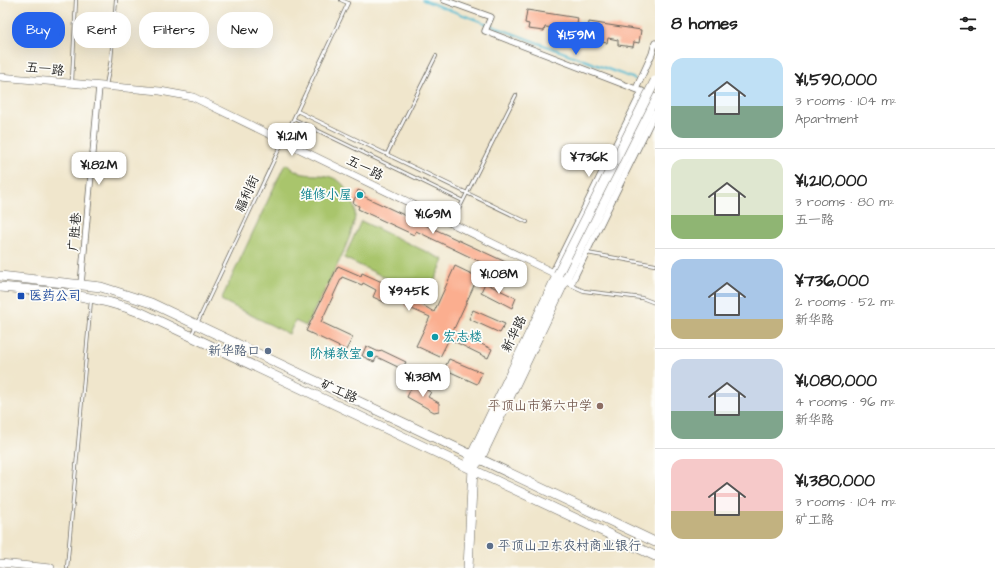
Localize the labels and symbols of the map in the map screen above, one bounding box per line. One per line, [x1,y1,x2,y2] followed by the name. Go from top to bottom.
[543,22,609,56] pin: ¥1.59M
[25,58,65,80] street label: 五一路
[259,123,325,157] pin: ¥1.21M
[561,144,617,178] pin: ¥736K
[344,151,386,185] street label: 五一路
[66,152,132,186] pin: ¥1.82M
[231,173,263,215] street label: 福利街
[300,186,352,204] place label: 维修小屋
[355,190,365,200] marker: 维修小屋
[400,201,466,235] pin: ¥1.69M
[64,212,86,252] street label: 广胜巷
[466,261,532,295] pin: ¥1.08M
[381,278,437,312] pin: ¥945K
[29,287,81,305] place label: 医药公司
[16,291,26,301] marker: 医药公司
[497,313,531,355] street label: 新华路
[443,328,482,346] place label: 宏志楼
[430,332,440,342] marker: 宏志楼
[208,342,260,360] place label: 新华路口
[310,345,362,363] place label: 阶梯教室
[263,346,273,356] marker: 新华路口
[365,349,375,359] marker: 阶梯教室
[390,364,456,398] pin: ¥1.38M
[318,375,360,407] street label: 矿工路
[488,397,592,415] place label: 平顶山市第六中学
[595,401,605,411] marker: 平顶山市第六中学
[498,537,641,555] place label: 平顶山卫东农村商业银行
[485,541,495,551] marker: 平顶山卫东农村商业银行

